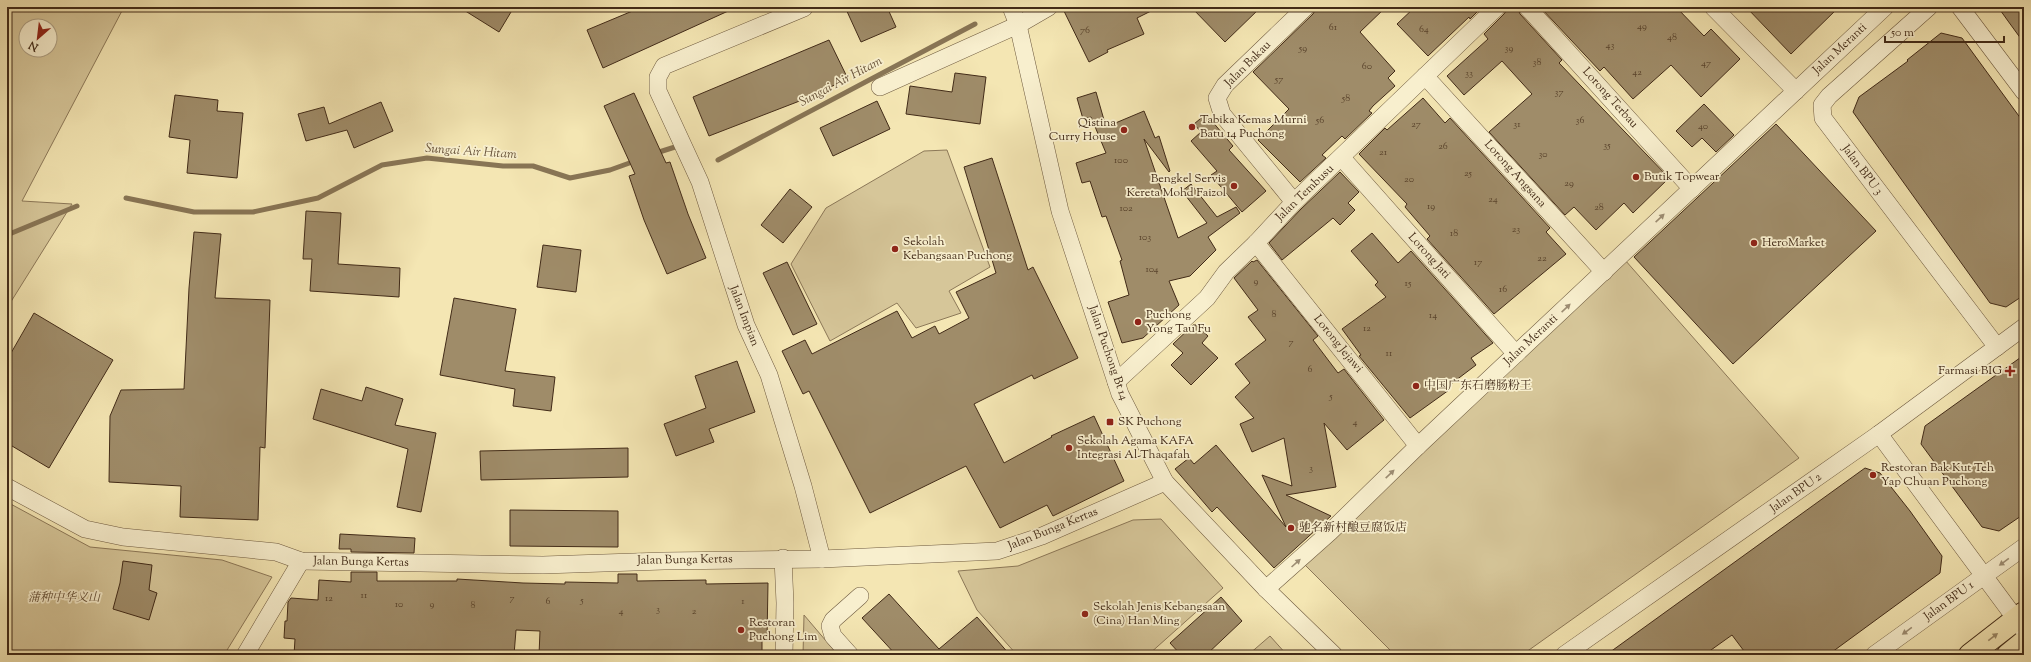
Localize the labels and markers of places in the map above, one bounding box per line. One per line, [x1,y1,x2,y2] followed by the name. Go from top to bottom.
[1200,111,1307,143] place label: Tabika Kemas Murni Batu 14 Puchong
[1049,114,1116,146] place label: Qistina Curry House
[1187,122,1197,132] marker: Tabika Kemas Murni Batu 14 Puchong
[1119,125,1129,135] marker: Qistina Curry House
[1644,168,1720,186] place label: Butik Topwear
[1127,170,1227,202] place label: Bengkel Servis Kereta Mohd Faizol
[1631,172,1641,182] marker: Butik Topwear
[1229,181,1239,191] marker: Bengkel Servis Kereta Mohd Faizol
[903,233,1012,265] place label: Sekolah Kebangsaan Puchong
[1762,234,1825,252] place label: HeroMarket
[1749,238,1759,248] marker: HeroMarket
[890,244,900,254] marker: Sekolah Kebangsaan Puchong
[1146,306,1211,338] place label: Puchong Yong Tau Fu
[1133,317,1143,327] marker: Puchong Yong Tau Fu
[1938,362,2002,380] place label: Farmasi BIG
[2005,366,2015,376] marker: Farmasi BIG
[1424,377,1532,395] place label: 中国广东石磨肠粉王
[1411,381,1421,391] marker: 中国广东石磨肠粉王
[1118,413,1182,431] place label: SK Puchong
[1105,417,1115,427] marker: SK Puchong
[1077,432,1194,464] place label: Sekolah Agama KAFA Integrasi Al-Thaqafah
[1064,443,1074,453] marker: Sekolah Agama KAFA Integrasi Al-Thaqafah
[1881,459,1994,491] place label: Restoran Bak Kut Teh Yap Chuan Puchong
[1868,470,1878,480] marker: Restoran Bak Kut Teh Yap Chuan Puchong
[1299,519,1407,537] place label: 驰名新村酿豆腐饭店
[1286,523,1296,533] marker: 驰名新村酿豆腐饭店
[1093,598,1225,630] place label: Sekolah Jenis Kebangsaan (Cina) Han Ming
[1080,609,1090,619] marker: Sekolah Jenis Kebangsaan (Cina) Han Ming
[749,614,817,646] place label: Restoran Puchong Lim
[736,625,746,635] marker: Restoran Puchong Lim

